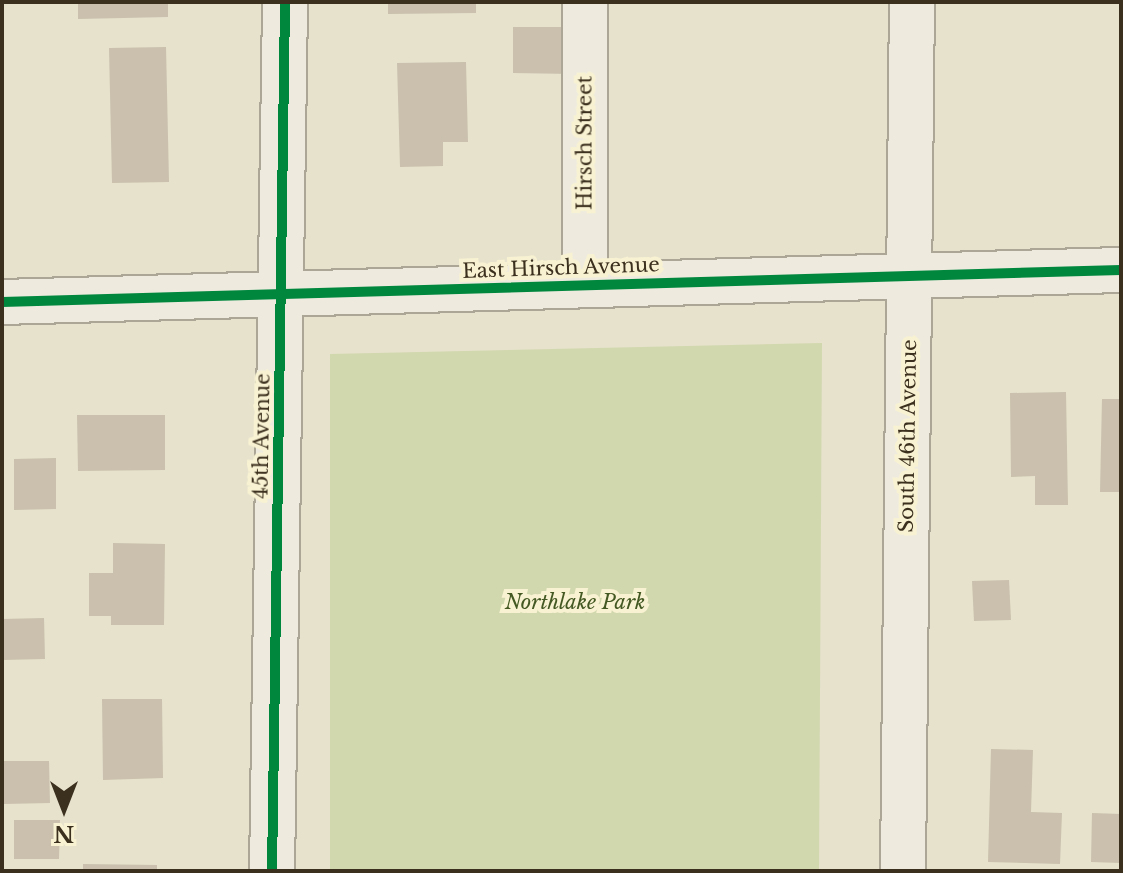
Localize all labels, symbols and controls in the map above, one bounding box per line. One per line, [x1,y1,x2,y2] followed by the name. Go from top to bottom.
[573,76,597,210] street label: Hirsch Street
[461,253,661,283] street label: East Hirsch Avenue
[894,339,922,533] street label: South 46th Avenue
[249,373,275,499] street label: 45th Avenue
[505,590,645,614] park label: Northlake Park
[24,769,104,849] north arrow
[54,820,74,847] text: N

